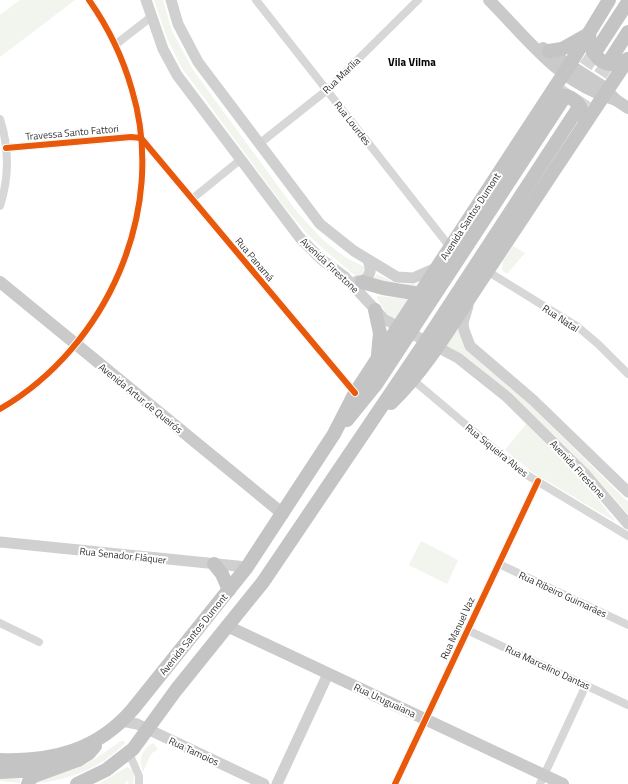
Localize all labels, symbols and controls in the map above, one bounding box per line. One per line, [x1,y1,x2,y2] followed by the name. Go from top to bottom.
[319,54,364,97] street label: Rua Marília
[388,54,436,70] district label: Vila Vilma
[331,98,375,149] street label: Rua Lourdes
[25,121,119,144] street label: Travessa Santo Fattori
[437,169,505,263] street label: Avenida Santos Dumont
[232,234,277,285] street label: Rua Panamá
[297,234,362,297] street label: Avenida Firestone
[539,301,582,336] street label: Rua Natal
[95,360,186,437] street label: Avenida Artur de Queirós
[462,420,532,481] street label: Rua Siqueira Alves
[546,437,609,502] street label: Avenida Firestone
[79,543,168,568] street label: Rua Senador Fláquer
[516,567,610,622] street label: Rua Ribeiro Guimarães
[156,590,231,678] street label: Avenida Santos Dumont
[436,594,479,662] street label: Rua Manuel Vaz
[503,641,593,694] street label: Rua Marcelino Dantas
[351,680,418,721] street label: Rua Uruguaiana
[166,733,222,770] street label: Rua Tamoios

